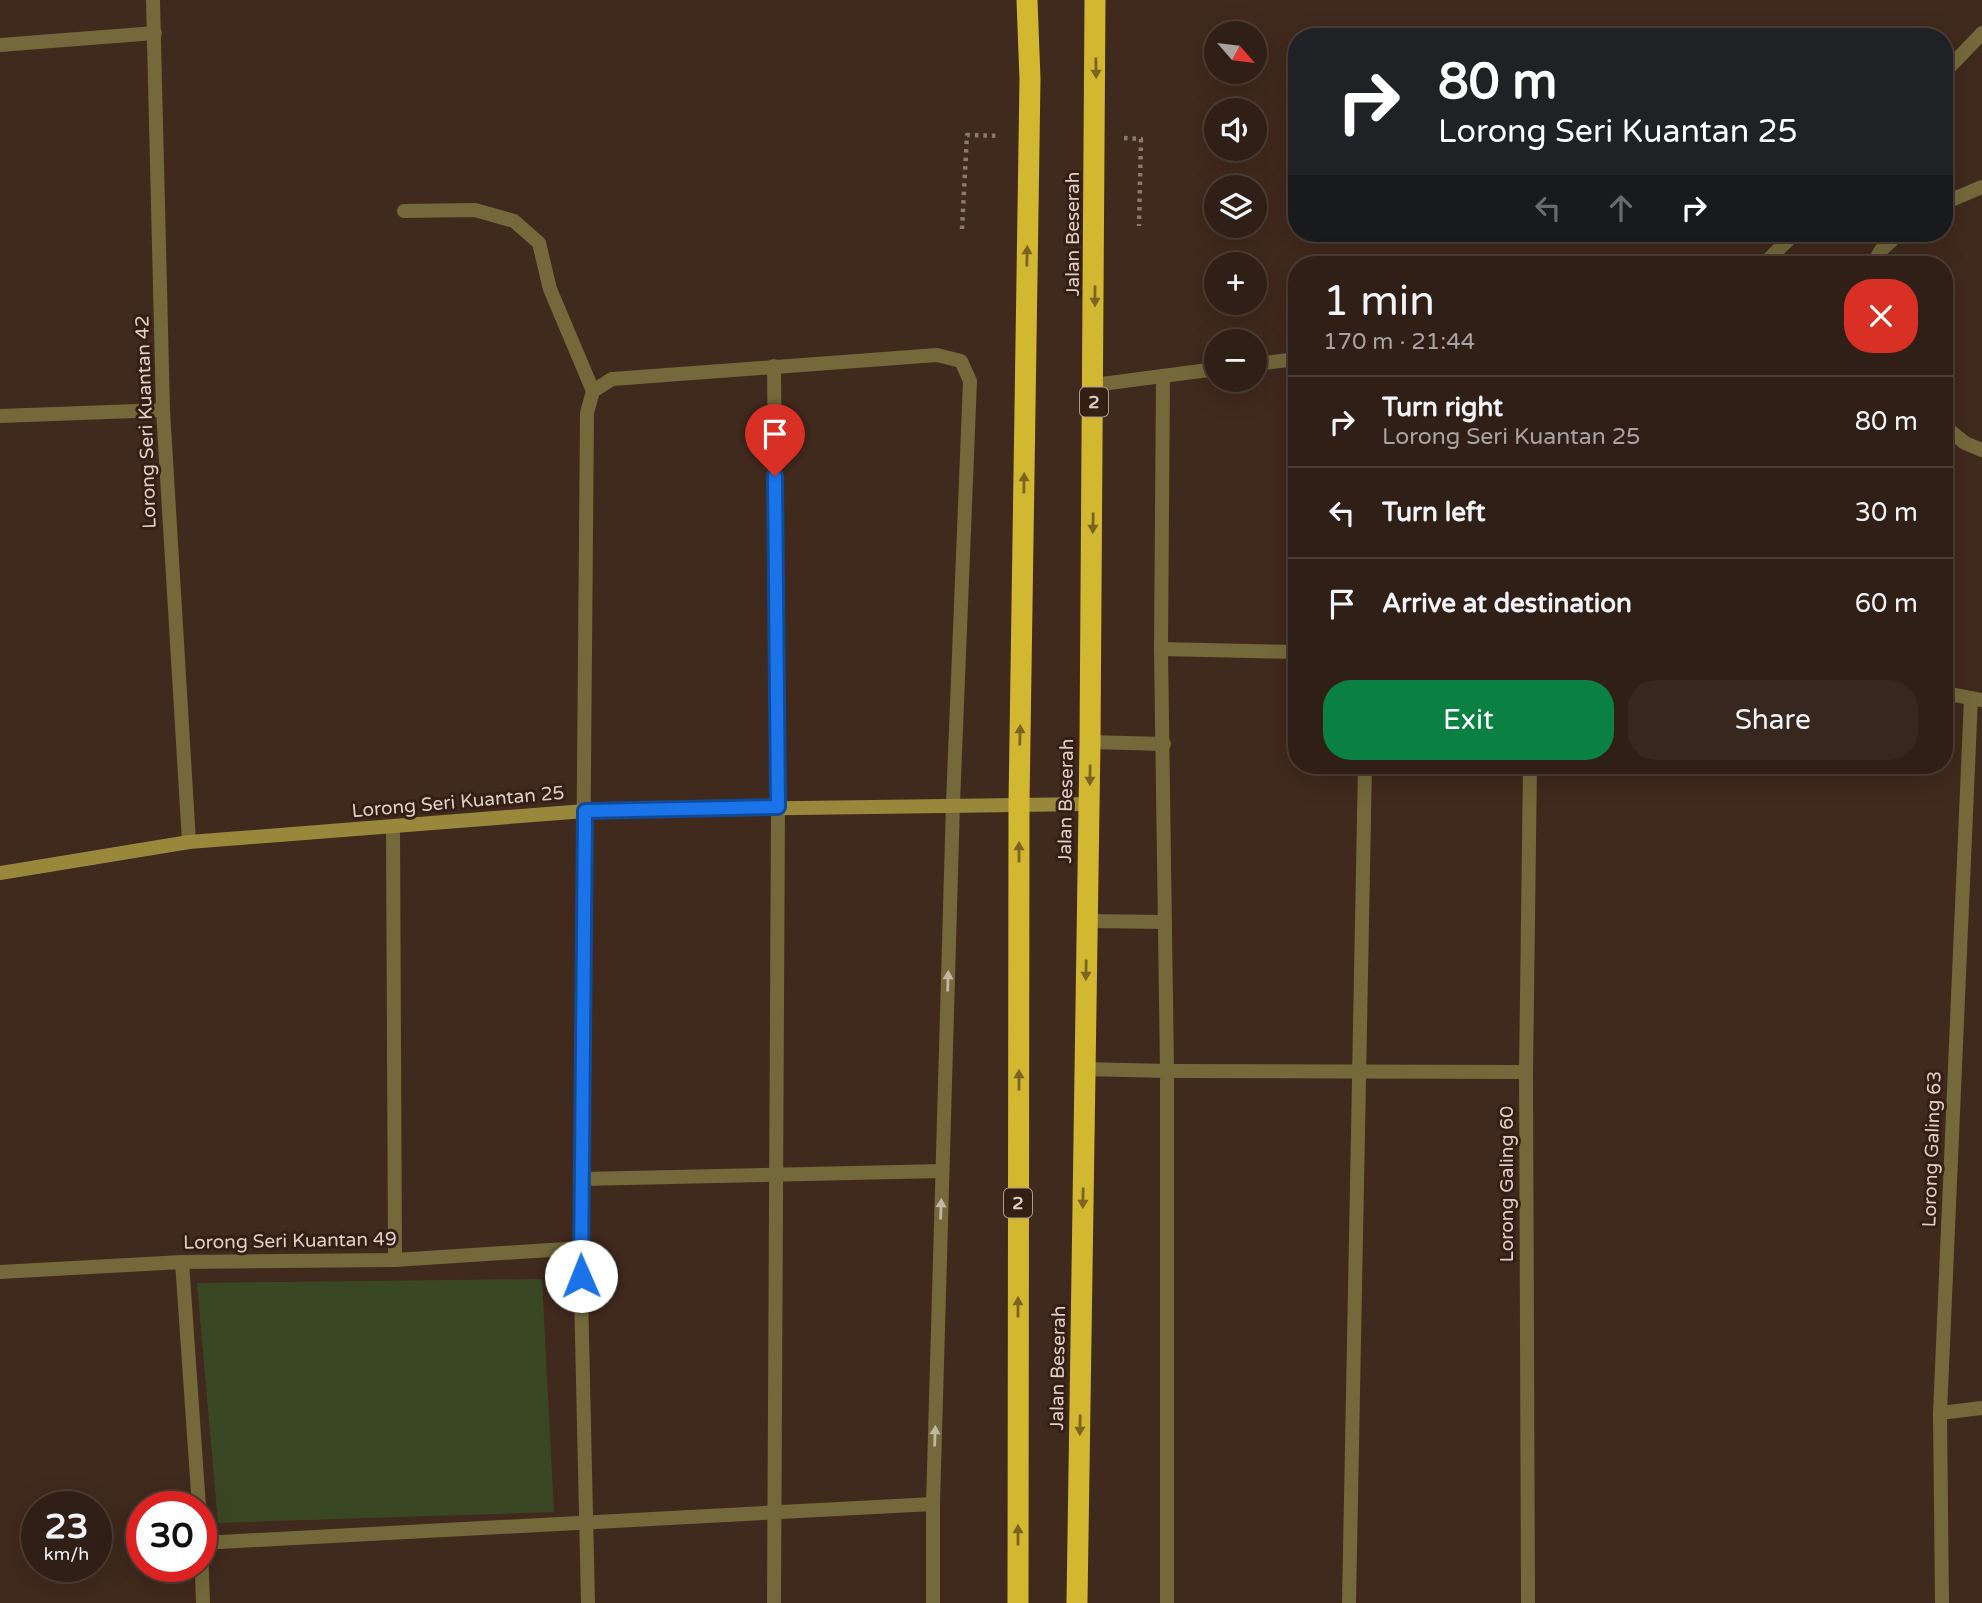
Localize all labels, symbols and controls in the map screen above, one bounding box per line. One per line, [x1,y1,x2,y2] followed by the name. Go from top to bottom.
[1204,21,1267,84] north arrow
[1204,21,1267,392] map controls
[1438,53,1557,112] text: 80 m
[1323,56,1414,147] icon: right
[1091,57,1102,79] one-way arrow
[1204,98,1267,161] button: sound
[1438,113,1798,151] text: Lorong Seri Kuantan 25
[1062,172,1084,296] street label: Jalan Beserah
[1204,175,1267,238] button: layers
[1529,189,1567,227] icon: left
[1602,189,1640,227] icon: ahead
[1675,189,1713,227] icon: right
[1021,244,1033,266] one-way arrow
[1204,252,1267,315] button: +
[1323,276,1435,327] text: 1 min
[1844,279,1918,353] button: close
[1089,285,1101,307] one-way arrow
[131,315,161,529] street label: Lorong Seri Kuantan 42
[1323,328,1475,356] text: 170 m · 21:44
[1204,329,1267,392] button: −
[1080,388,1108,416] road number: 2
[1382,392,1503,423] text: Turn right
[1323,403,1361,441] icon: right
[745,404,805,476] pin
[1855,406,1918,437] text: 80 m
[756,415,794,453] icon: arrive
[1382,423,1641,451] text: Lorong Seri Kuantan 25
[1018,472,1029,494] one-way arrow
[1323,494,1361,532] icon: left
[1382,497,1485,528] text: Turn left
[1855,497,1918,528] text: 30 m
[1087,512,1099,534] one-way arrow
[1323,585,1361,623] icon: arrive
[1382,588,1632,619] text: Arrive at destination
[1855,588,1918,619] text: 60 m
[1323,680,1614,760] button: Exit
[1628,680,1918,760] button: Share
[1014,724,1026,746] one-way arrow
[1054,738,1078,864] street label: Jalan Beserah
[1084,764,1095,786] one-way arrow
[351,782,565,822] street label: Lorong Seri Kuantan 25
[1013,841,1025,863] one-way arrow
[1080,960,1092,982] one-way arrow
[942,970,953,992] one-way arrow
[1013,1069,1025,1091] one-way arrow
[1918,1070,1946,1228] street label: Lorong Galing 63
[1496,1106,1518,1262] street label: Lorong Galing 60
[1077,1187,1089,1209] one-way arrow
[1004,1188,1032,1218] road number: 2
[936,1197,947,1219] one-way arrow
[183,1228,397,1254] street label: Lorong Seri Kuantan 49
[544,1239,618,1313] position arrow
[1012,1296,1024,1318] one-way arrow
[1046,1305,1070,1431] street label: Jalan Beserah
[1074,1415,1085,1437] one-way arrow
[929,1425,941,1447] one-way arrow
[126,1491,217,1582] speed limit sign: 30
[45,1506,88,1548] text: 23
[1012,1524,1024,1546] one-way arrow
[44,1543,89,1565] text: km/h

